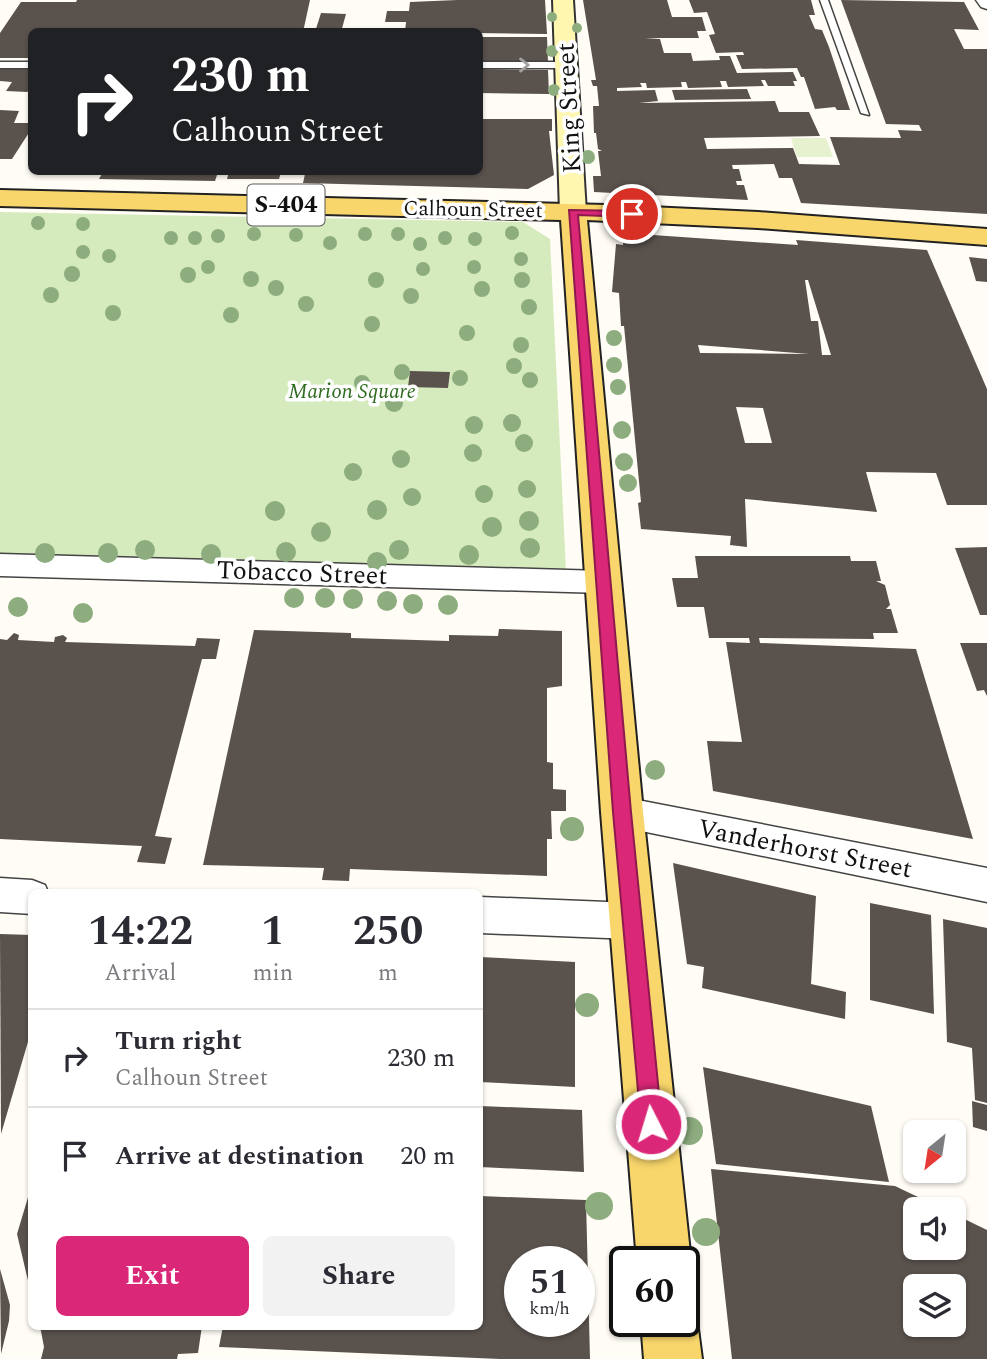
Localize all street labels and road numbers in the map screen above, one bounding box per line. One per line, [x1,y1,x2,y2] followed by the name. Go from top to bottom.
[546,42,592,174] street label: King Street
[247,184,324,226] road number: S-404
[403,193,543,227] street label: Calhoun Street
[216,550,388,596] street label: Tobacco Street
[694,809,916,889] street label: Vanderhorst Street

